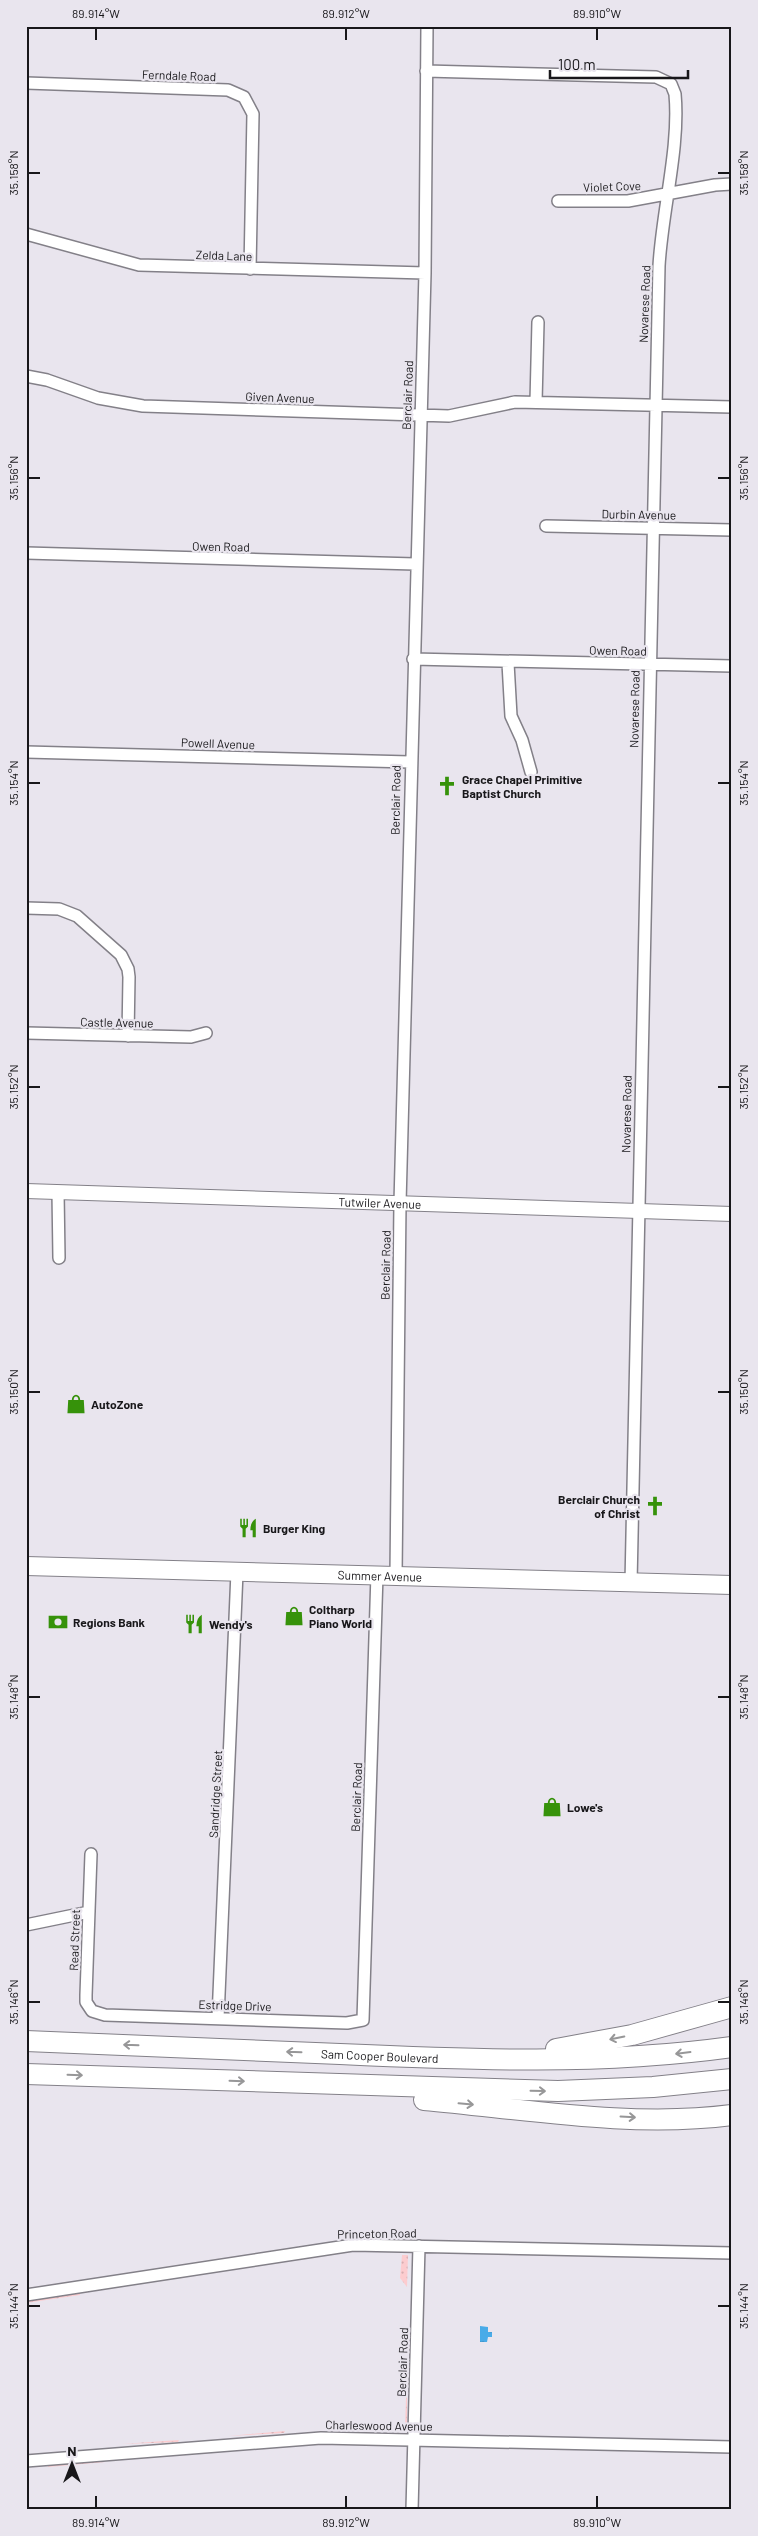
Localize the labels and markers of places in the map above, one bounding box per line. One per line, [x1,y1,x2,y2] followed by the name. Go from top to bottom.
[462,772,583,800] place label: Grace Chapel Primitive Baptist Church
[436,775,458,797] church icon: Grace Chapel Primitive Baptist Church
[65,1393,87,1415] shop icon: AutoZone
[91,1397,144,1411] place label: AutoZone
[558,1492,640,1520] place label: Berclair Church of Christ
[644,1495,666,1517] church icon: Berclair Church of Christ
[237,1517,259,1539] restaurant icon: Burger King
[263,1521,326,1535] place label: Burger King
[309,1602,372,1630] place label: Coltharp Piano World
[283,1605,305,1627] shop icon: Coltharp Piano World
[47,1611,69,1633] bank icon: Regions Bank
[183,1613,205,1635] restaurant icon: Wendy's
[73,1615,146,1629] place label: Regions Bank
[209,1617,252,1631] place label: Wendy's
[541,1796,563,1818] shop icon: Lowe's
[567,1800,603,1814] place label: Lowe's

